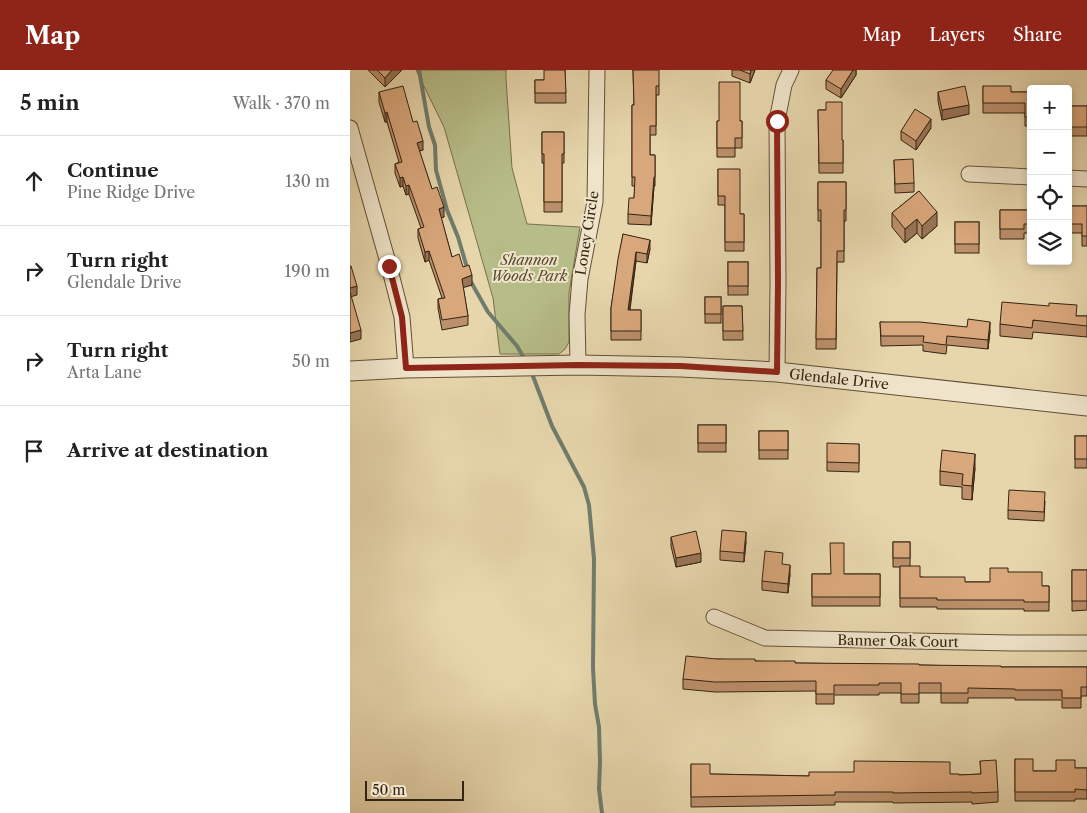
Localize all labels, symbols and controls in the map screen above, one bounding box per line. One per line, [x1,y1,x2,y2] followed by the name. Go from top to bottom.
[25,21,80,50] text: Map
[863,24,901,46] text: Map
[929,24,985,46] text: Layers
[1013,24,1062,46] text: Share
[1027,85,1072,265] map controls
[1027,85,1072,130] button: +
[20,90,80,115] text: 5 min
[233,93,330,113] text: Walk · 370 m
[766,110,789,133] route start
[1027,130,1072,175] button: −
[67,159,159,182] text: Continue
[20,167,48,195] icon: ahead
[285,171,330,191] text: 130 m
[1027,175,1072,220] button: locate
[67,182,195,202] text: Pine Ridge Drive
[571,189,603,277] street label: Loney Circle
[1027,220,1072,265] button: layers
[67,249,168,272] text: Turn right
[491,251,568,285] park label: Shannon Woods Park
[378,255,401,278] route end
[20,257,48,285] icon: right
[285,261,330,281] text: 190 m
[67,272,181,292] text: Glendale Drive
[67,339,168,362] text: Turn right
[20,347,48,375] icon: right
[292,351,330,371] text: 50 m
[67,362,142,382] text: Arta Lane
[788,365,890,393] street label: Glendale Drive
[20,437,48,465] icon: arrive
[67,439,268,462] text: Arrive at destination
[837,631,959,651] street label: Banner Oak Court
[365,778,464,801] scale bar
[372,781,405,799] text: 50 m

